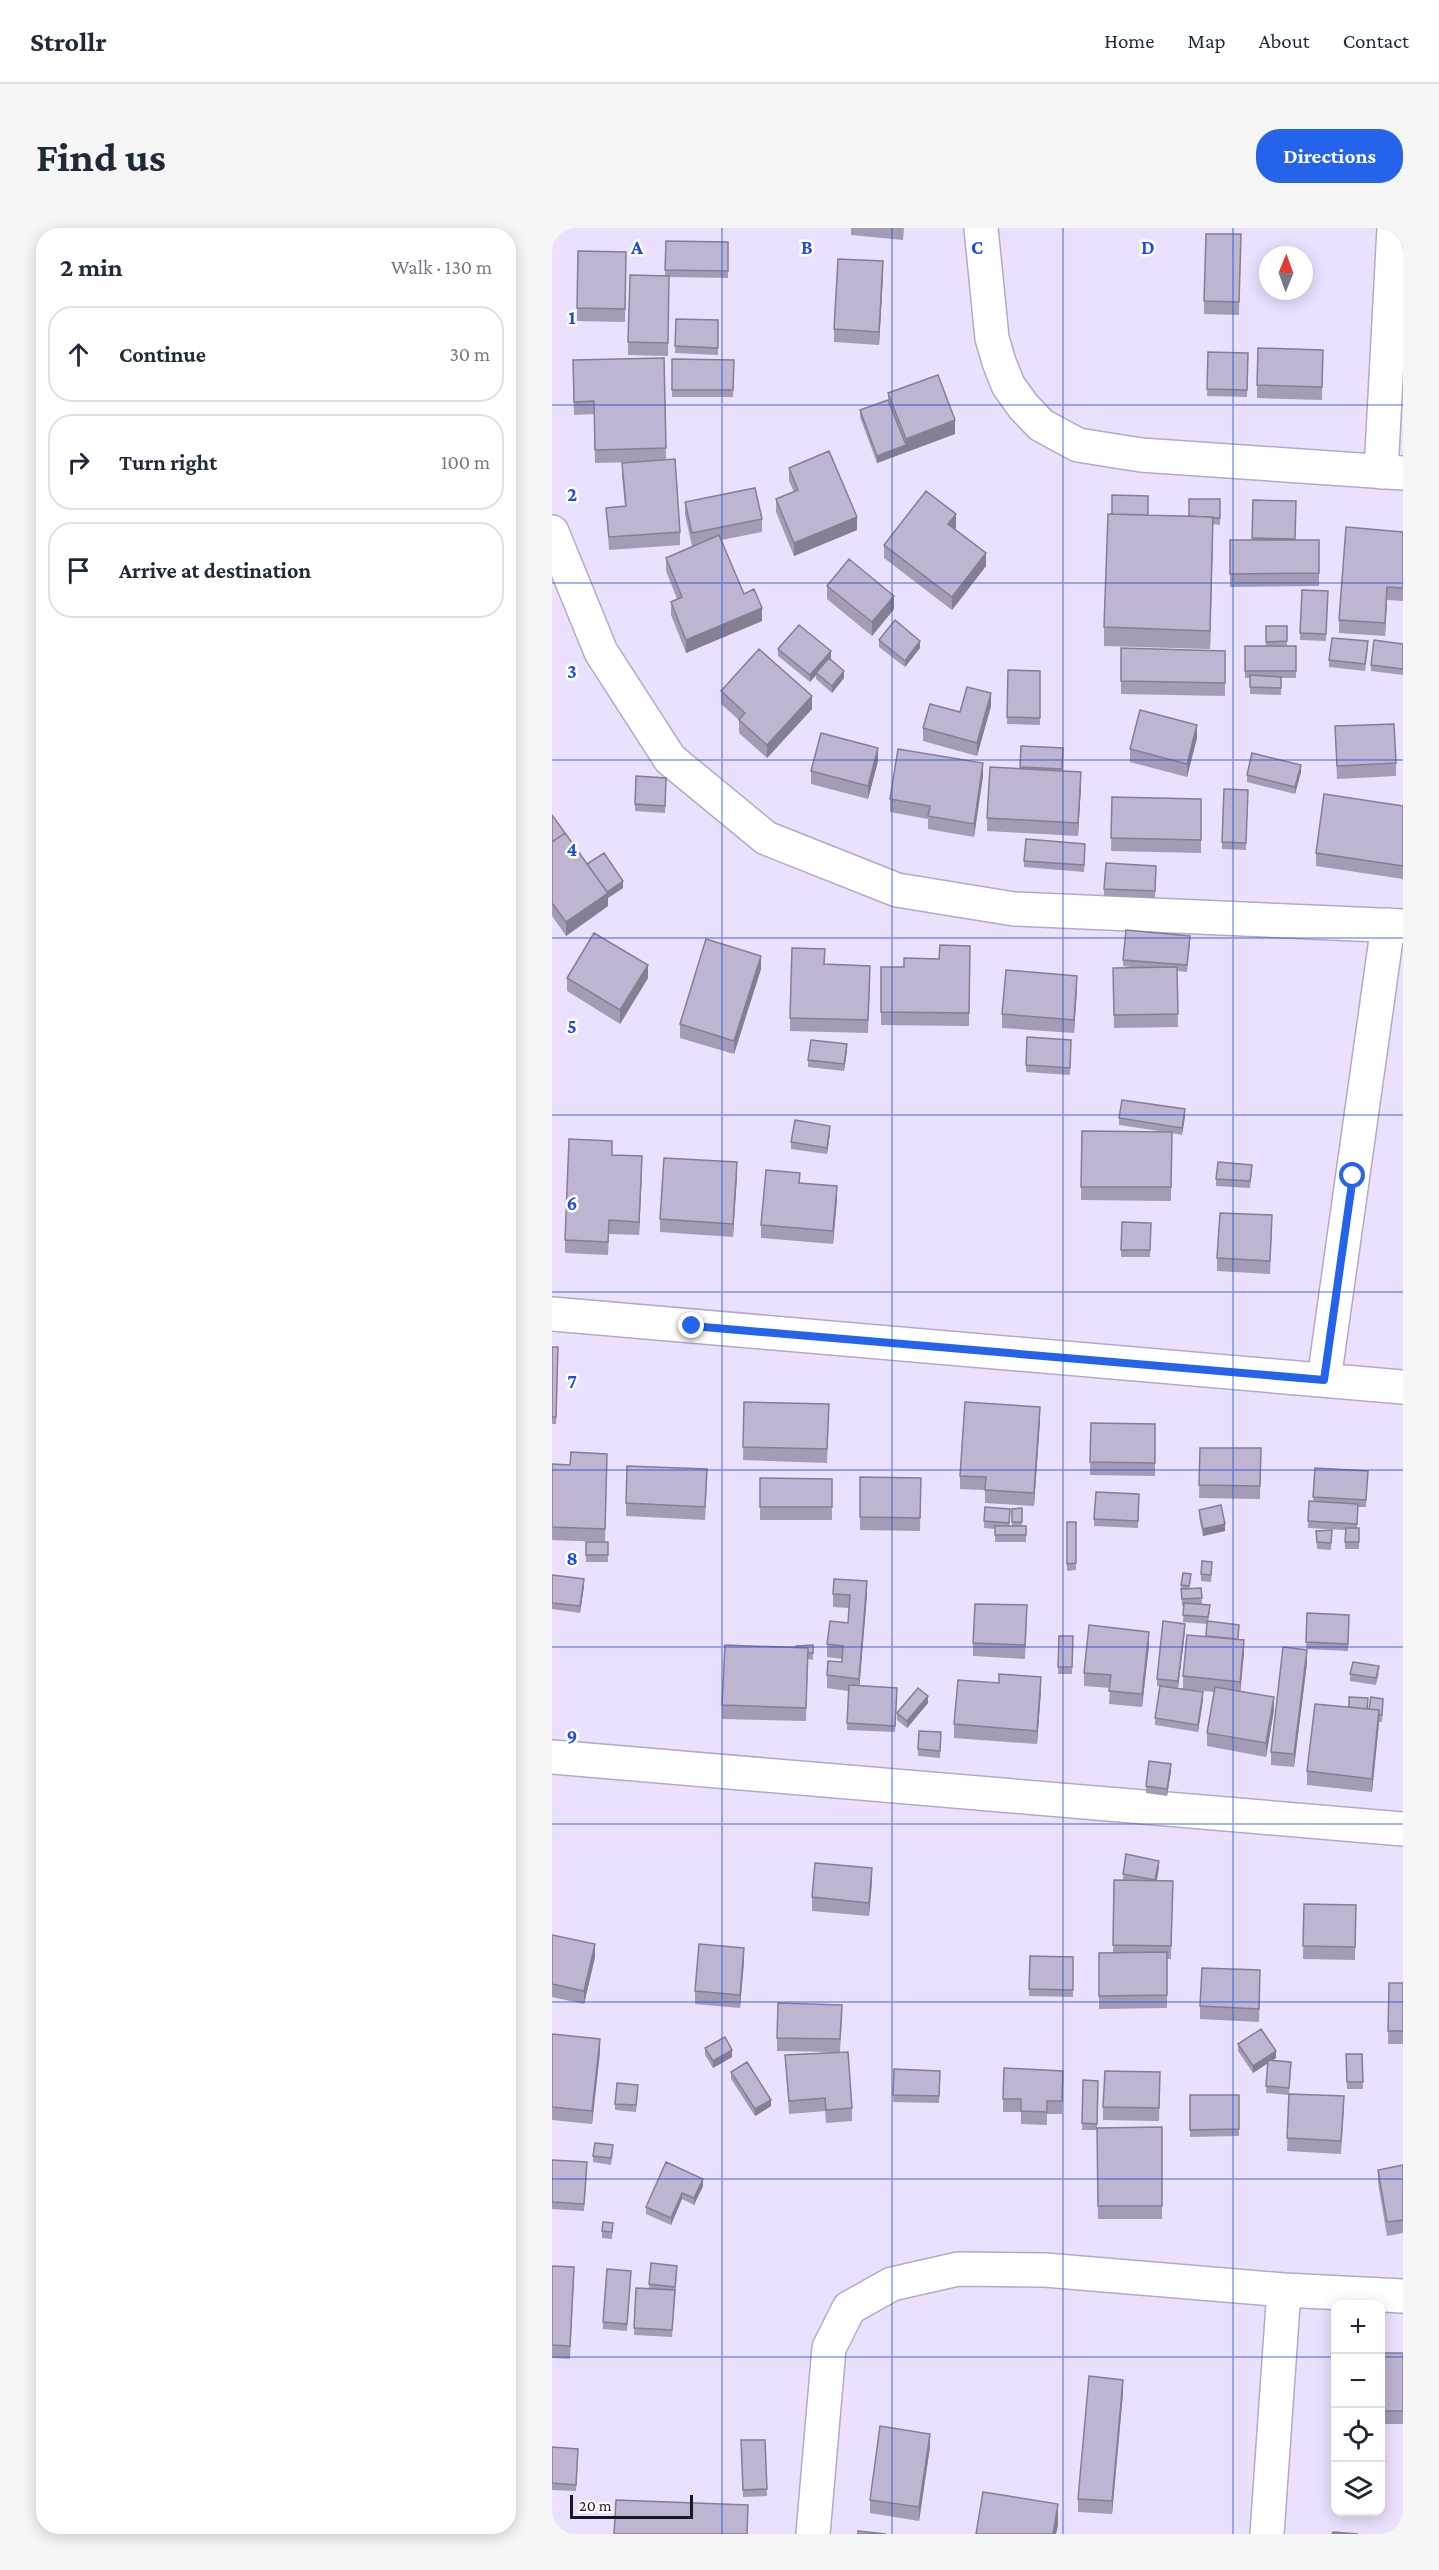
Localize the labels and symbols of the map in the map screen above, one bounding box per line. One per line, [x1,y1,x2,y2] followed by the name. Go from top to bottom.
[630,236,644,258] text: A
[801,236,813,258] text: B
[971,236,983,258] text: C
[1141,236,1155,258] text: D
[1259,246,1313,300] north arrow
[568,306,576,328] text: 1
[567,483,577,505] text: 2
[567,660,577,682] text: 3
[567,838,578,860] text: 4
[567,1015,577,1037] text: 5
[1339,1162,1365,1188] route start
[567,1192,577,1214] text: 6
[678,1312,704,1338] route end
[567,1370,577,1392] text: 7
[566,1547,578,1569] text: 8
[567,1725,577,1747] text: 9
[570,2492,693,2520] scale bar

